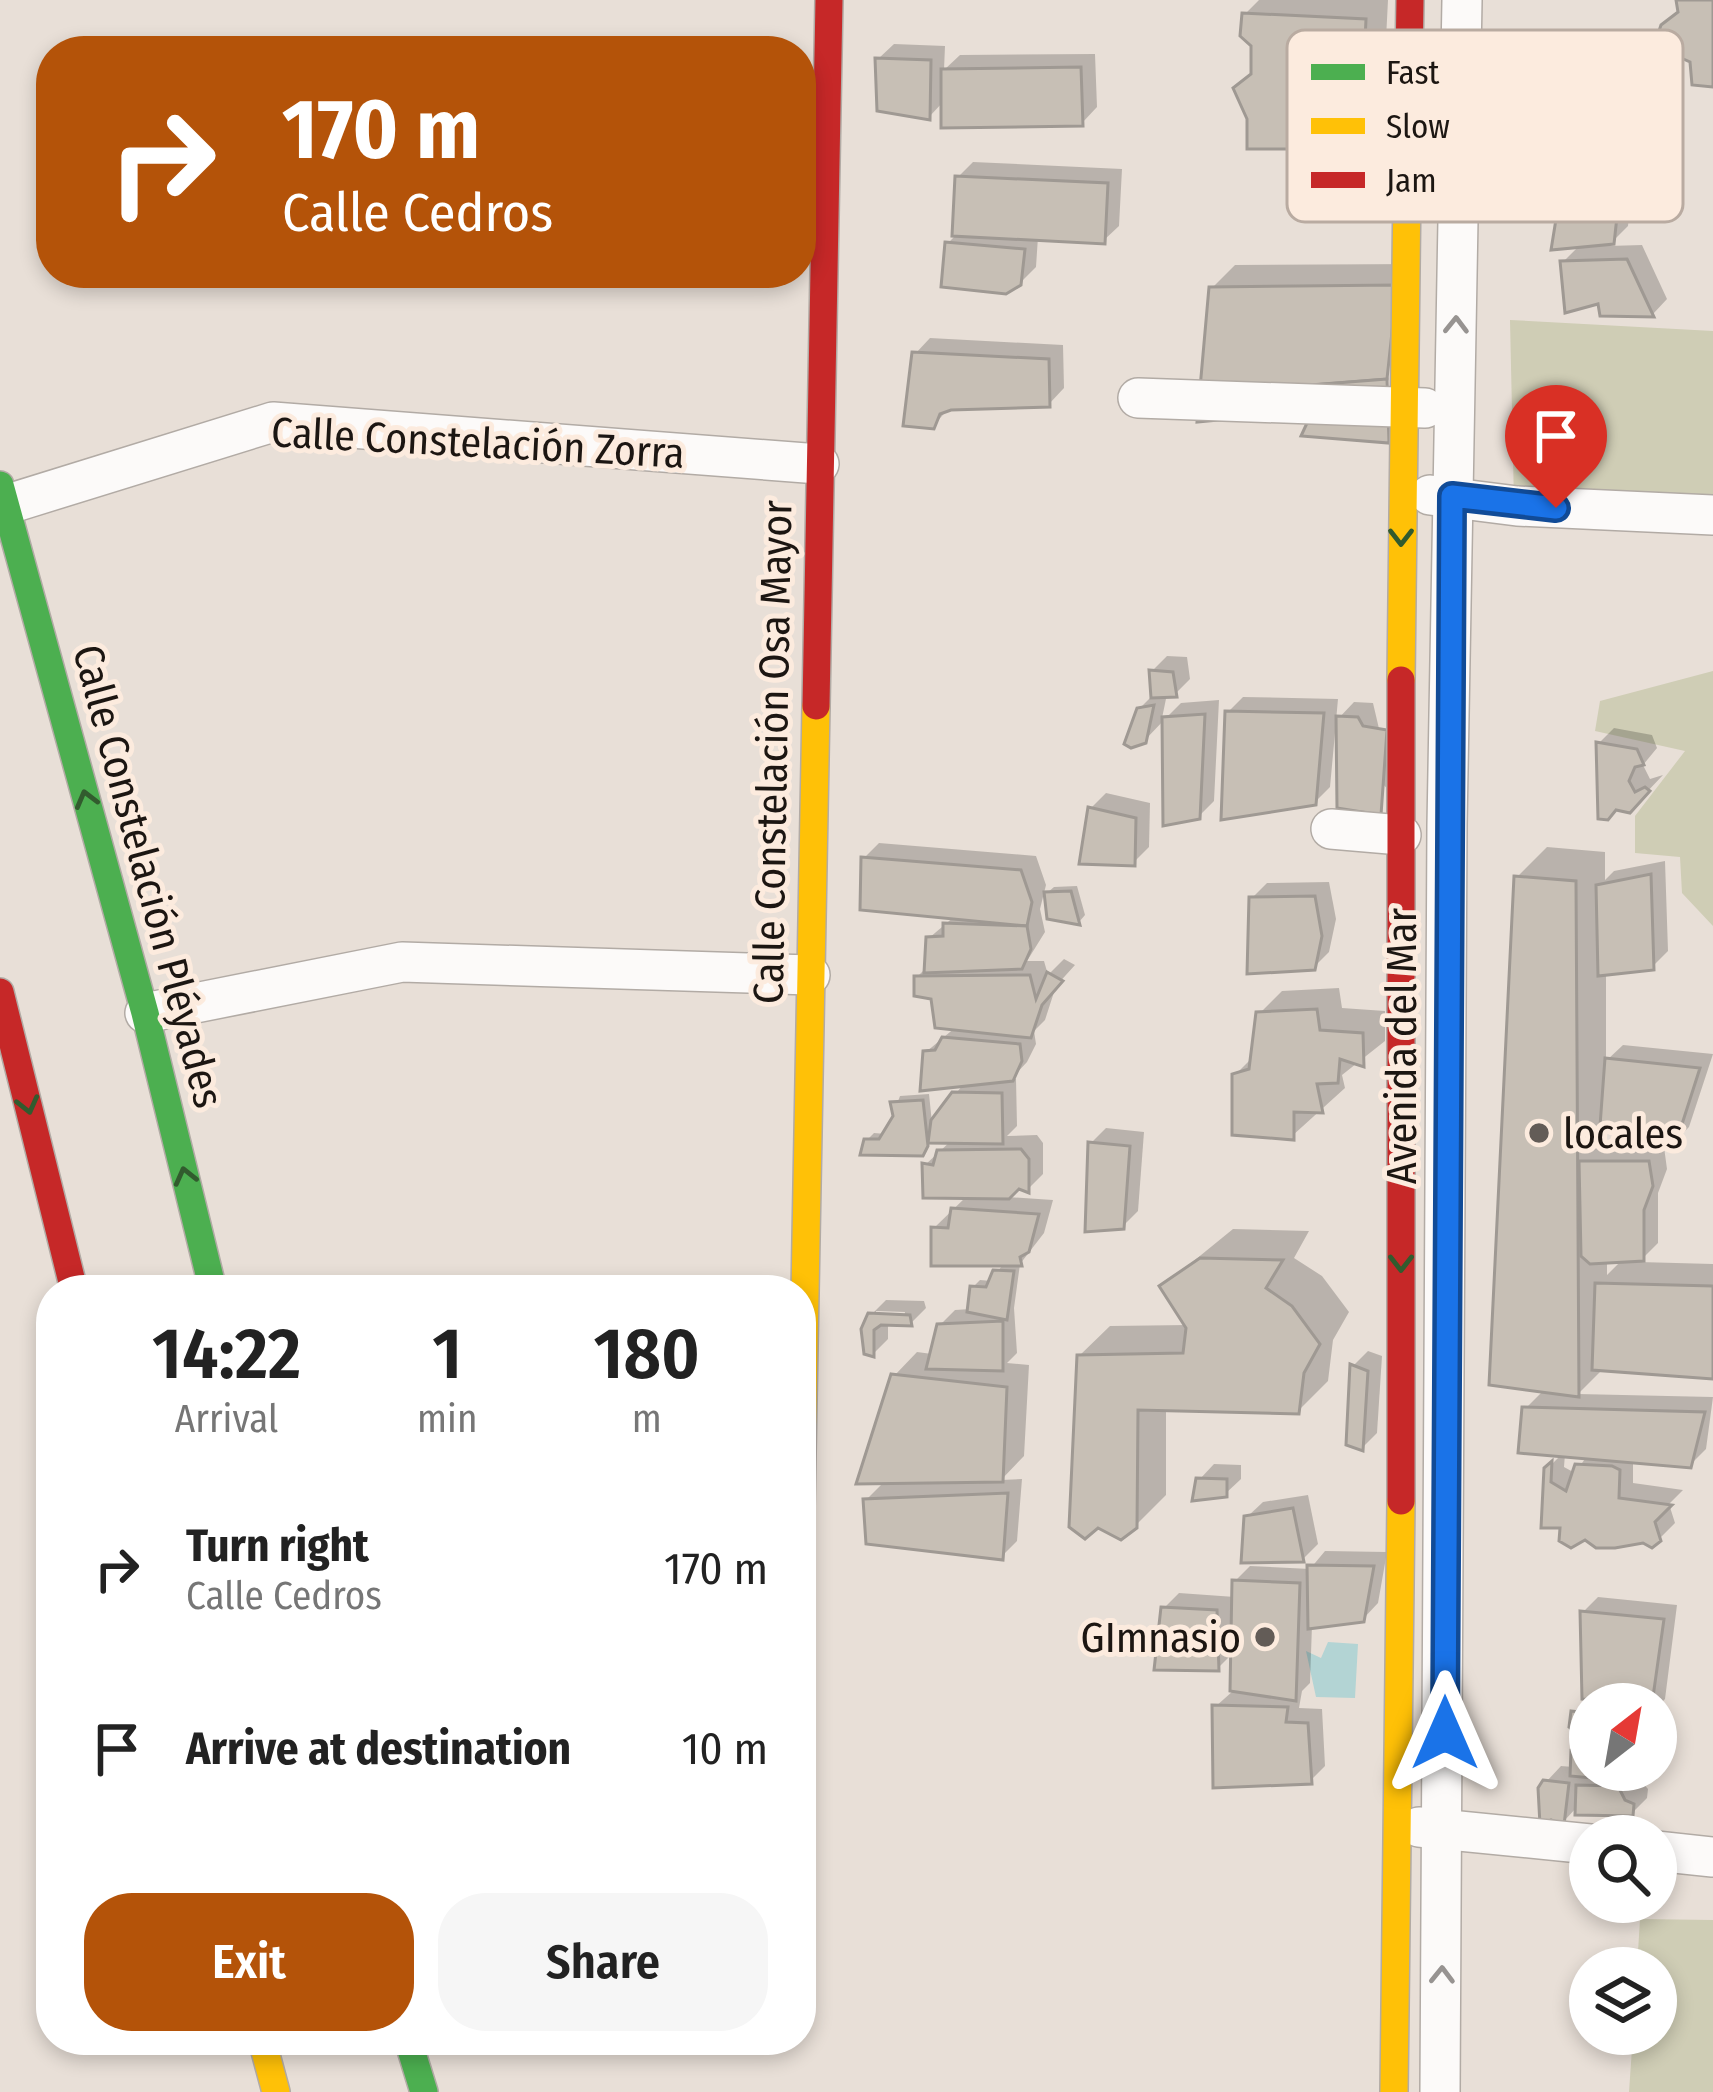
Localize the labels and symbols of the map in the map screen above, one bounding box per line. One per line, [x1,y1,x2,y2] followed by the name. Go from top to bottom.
[1287,30,1683,222] legend
[1386,53,1440,93] text: Fast
[1386,107,1450,147] text: Slow
[1386,161,1437,201] text: Jam
[1442,315,1468,334] one-way arrow
[1505,385,1607,508] pin
[270,407,686,479] street label: Calle Constelación Zorra
[744,499,802,1004] street label: Calle Constelación Osa Mayor
[1388,529,1414,547] one-way arrow
[62,639,234,1113] street label: Calle Constelación Pléyades
[76,789,101,810] one-way arrow
[1377,907,1427,1184] street label: Avenida del Mar
[14,1095,39,1115] one-way arrow
[1563,1109,1683,1159] place label: locales
[1526,1120,1552,1146] marker: locales
[174,1167,199,1187] one-way arrow
[1388,1255,1414,1273] one-way arrow
[1081,1613,1241,1663] place label: GImnasio
[1252,1624,1278,1650] marker: GImnasio
[1382,1670,1508,1796] position arrow
[1569,1683,1677,1791] north arrow
[1429,1965,1455,1984] one-way arrow

